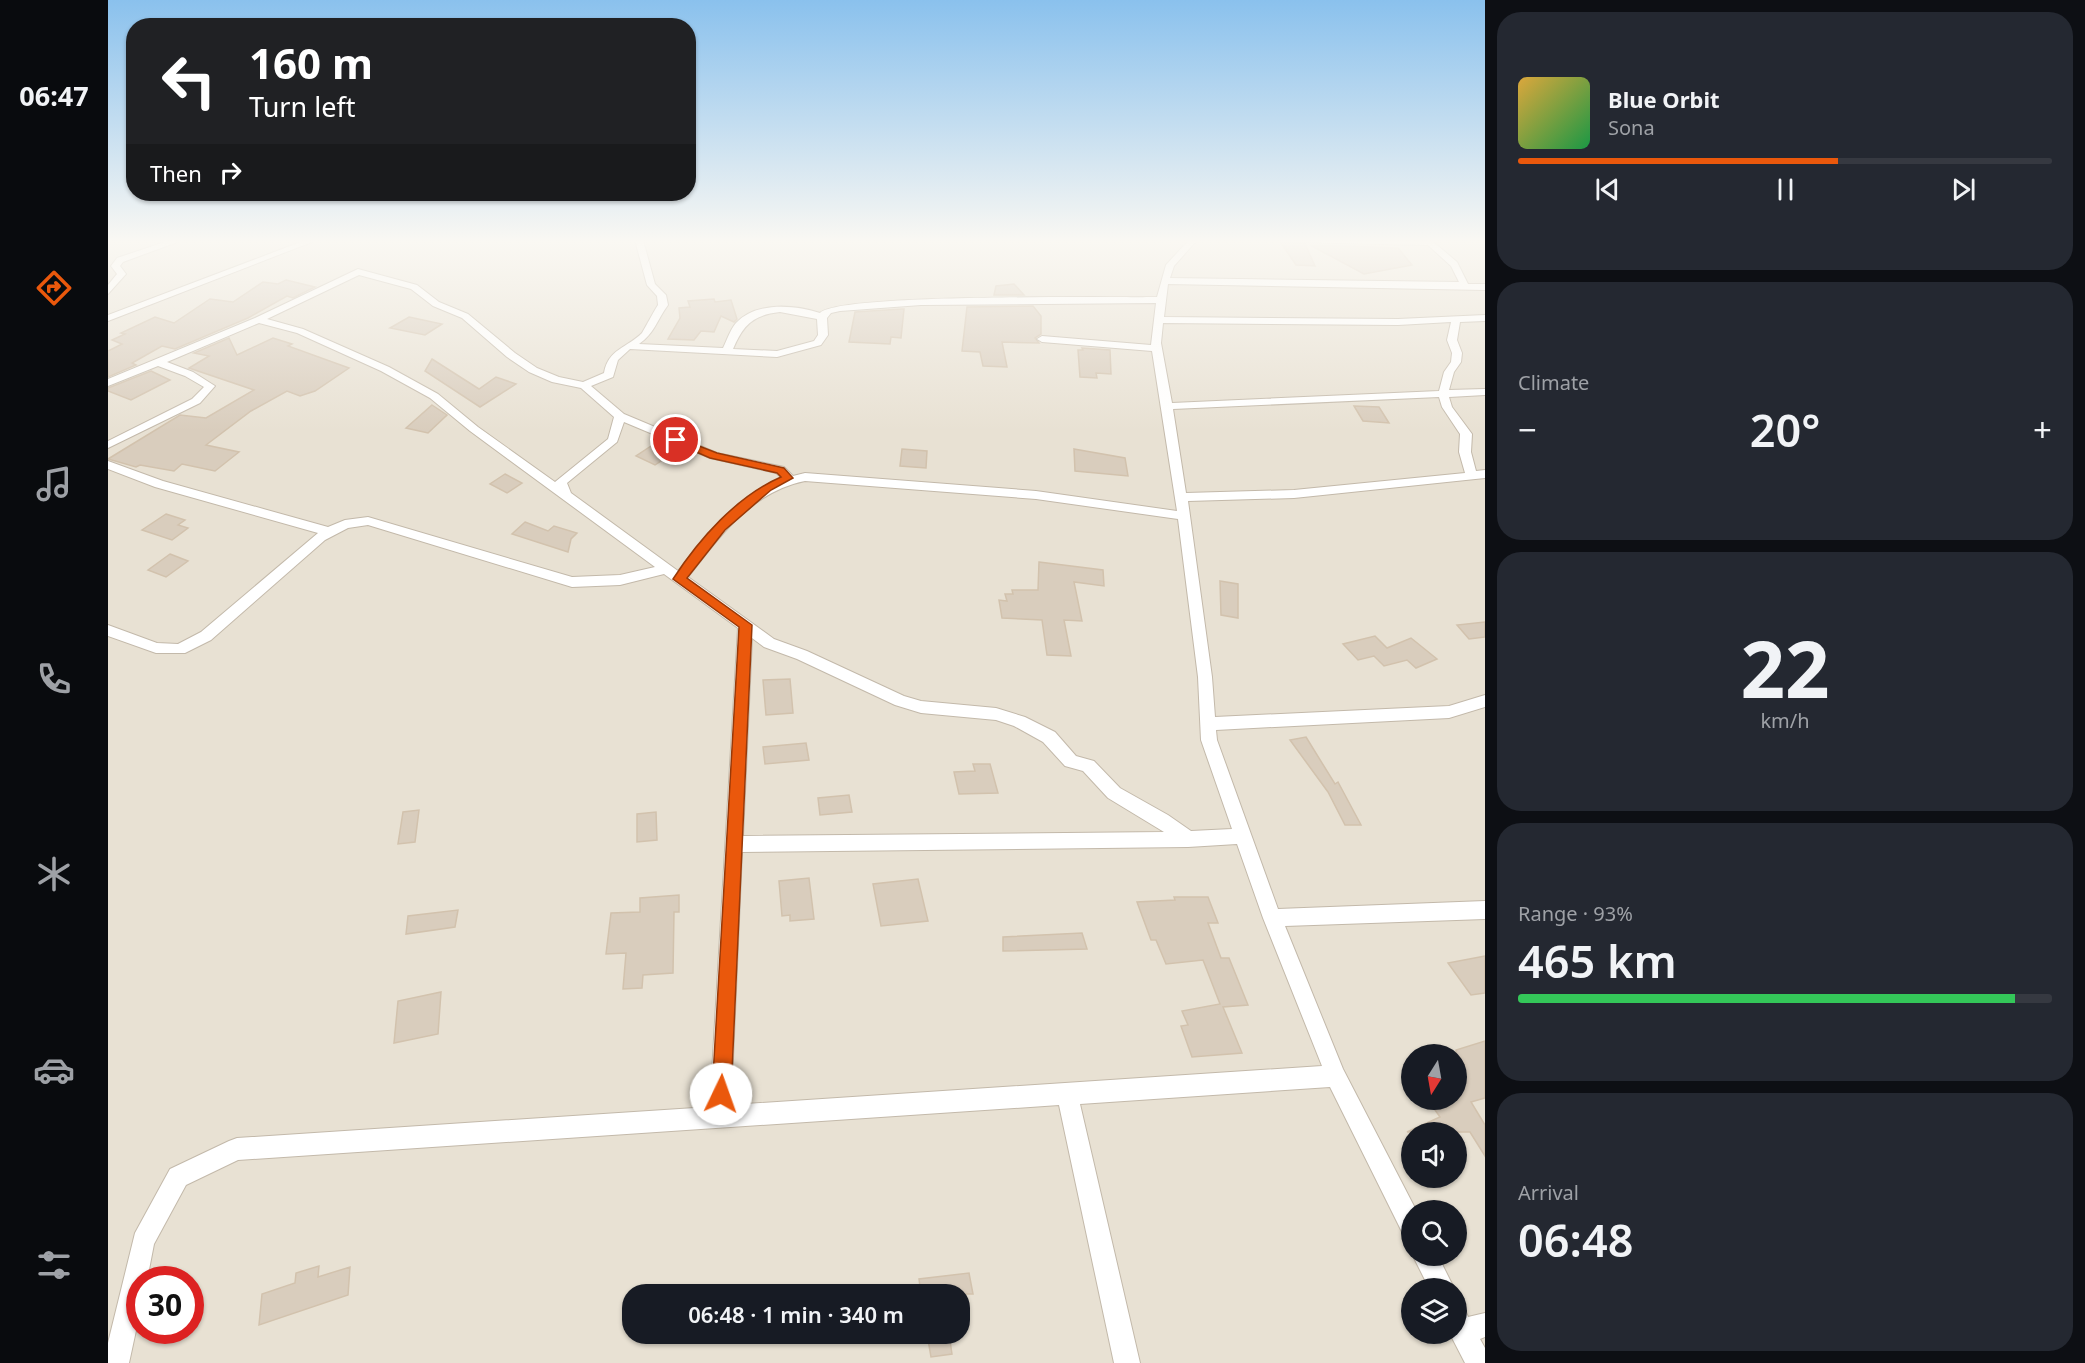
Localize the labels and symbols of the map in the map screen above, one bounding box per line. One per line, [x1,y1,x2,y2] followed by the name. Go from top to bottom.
[650,414,701,465] pin
[1401,1044,1467,1110] north arrow
[689,1062,753,1126] position arrow
[126,1266,204,1344] speed limit sign: 30

